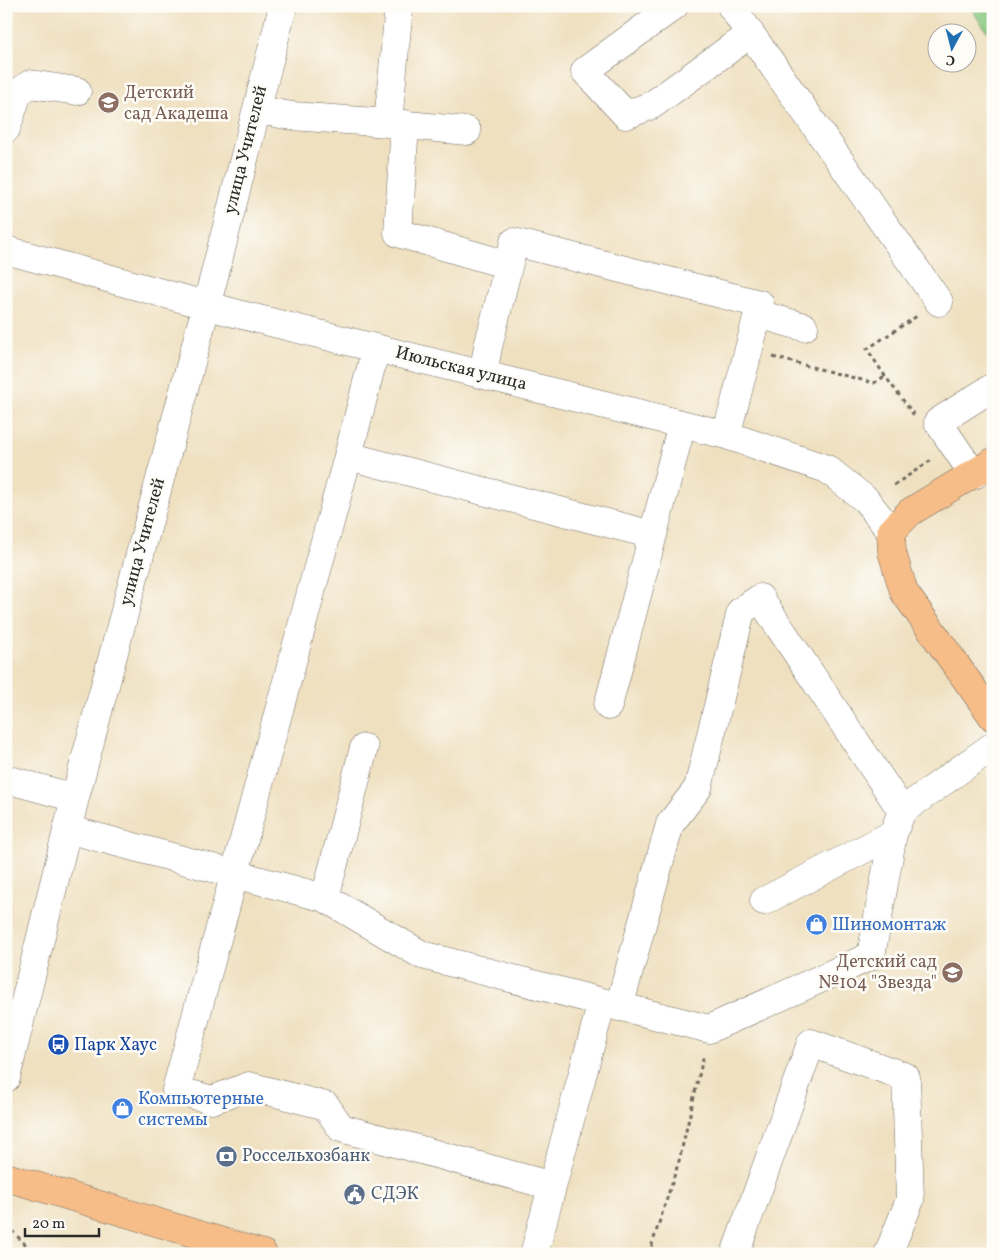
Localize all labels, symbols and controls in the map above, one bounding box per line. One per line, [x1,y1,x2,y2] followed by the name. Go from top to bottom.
[926,22,976,72] north arrow
[945,49,956,69] text: С
[124,81,229,127] place label: Детский сад Акадеша
[218,83,274,217] street label: улица Учителей
[96,91,120,115] school or university icon: Детский сад Акадеша
[393,341,529,397] street label: Июльская улица
[114,475,172,609] street label: улица Учителей
[804,913,828,937] shop icon: Шиномонтаж
[832,913,946,938] place label: Шиномонтаж
[818,950,937,996] place label: Детский сад №104 "Звезда"
[941,960,965,984] school or university icon: Детский сад №104 "Звезда"
[46,1033,70,1057] bus stop icon: Парк Хаус
[74,1033,157,1058] place label: Парк Хаус
[138,1087,264,1133] place label: Компьютерные системы
[110,1097,134,1121] shop icon: Компьютерные системы
[214,1144,238,1168] bank icon: Россельхозбанк
[242,1144,371,1169] place label: Россельхозбанк
[343,1182,367,1206] public building icon: СДЭК
[371,1182,419,1207] place label: СДЭК
[25,1205,99,1237] scale bar
[32,1214,65,1235] text: 20 m

